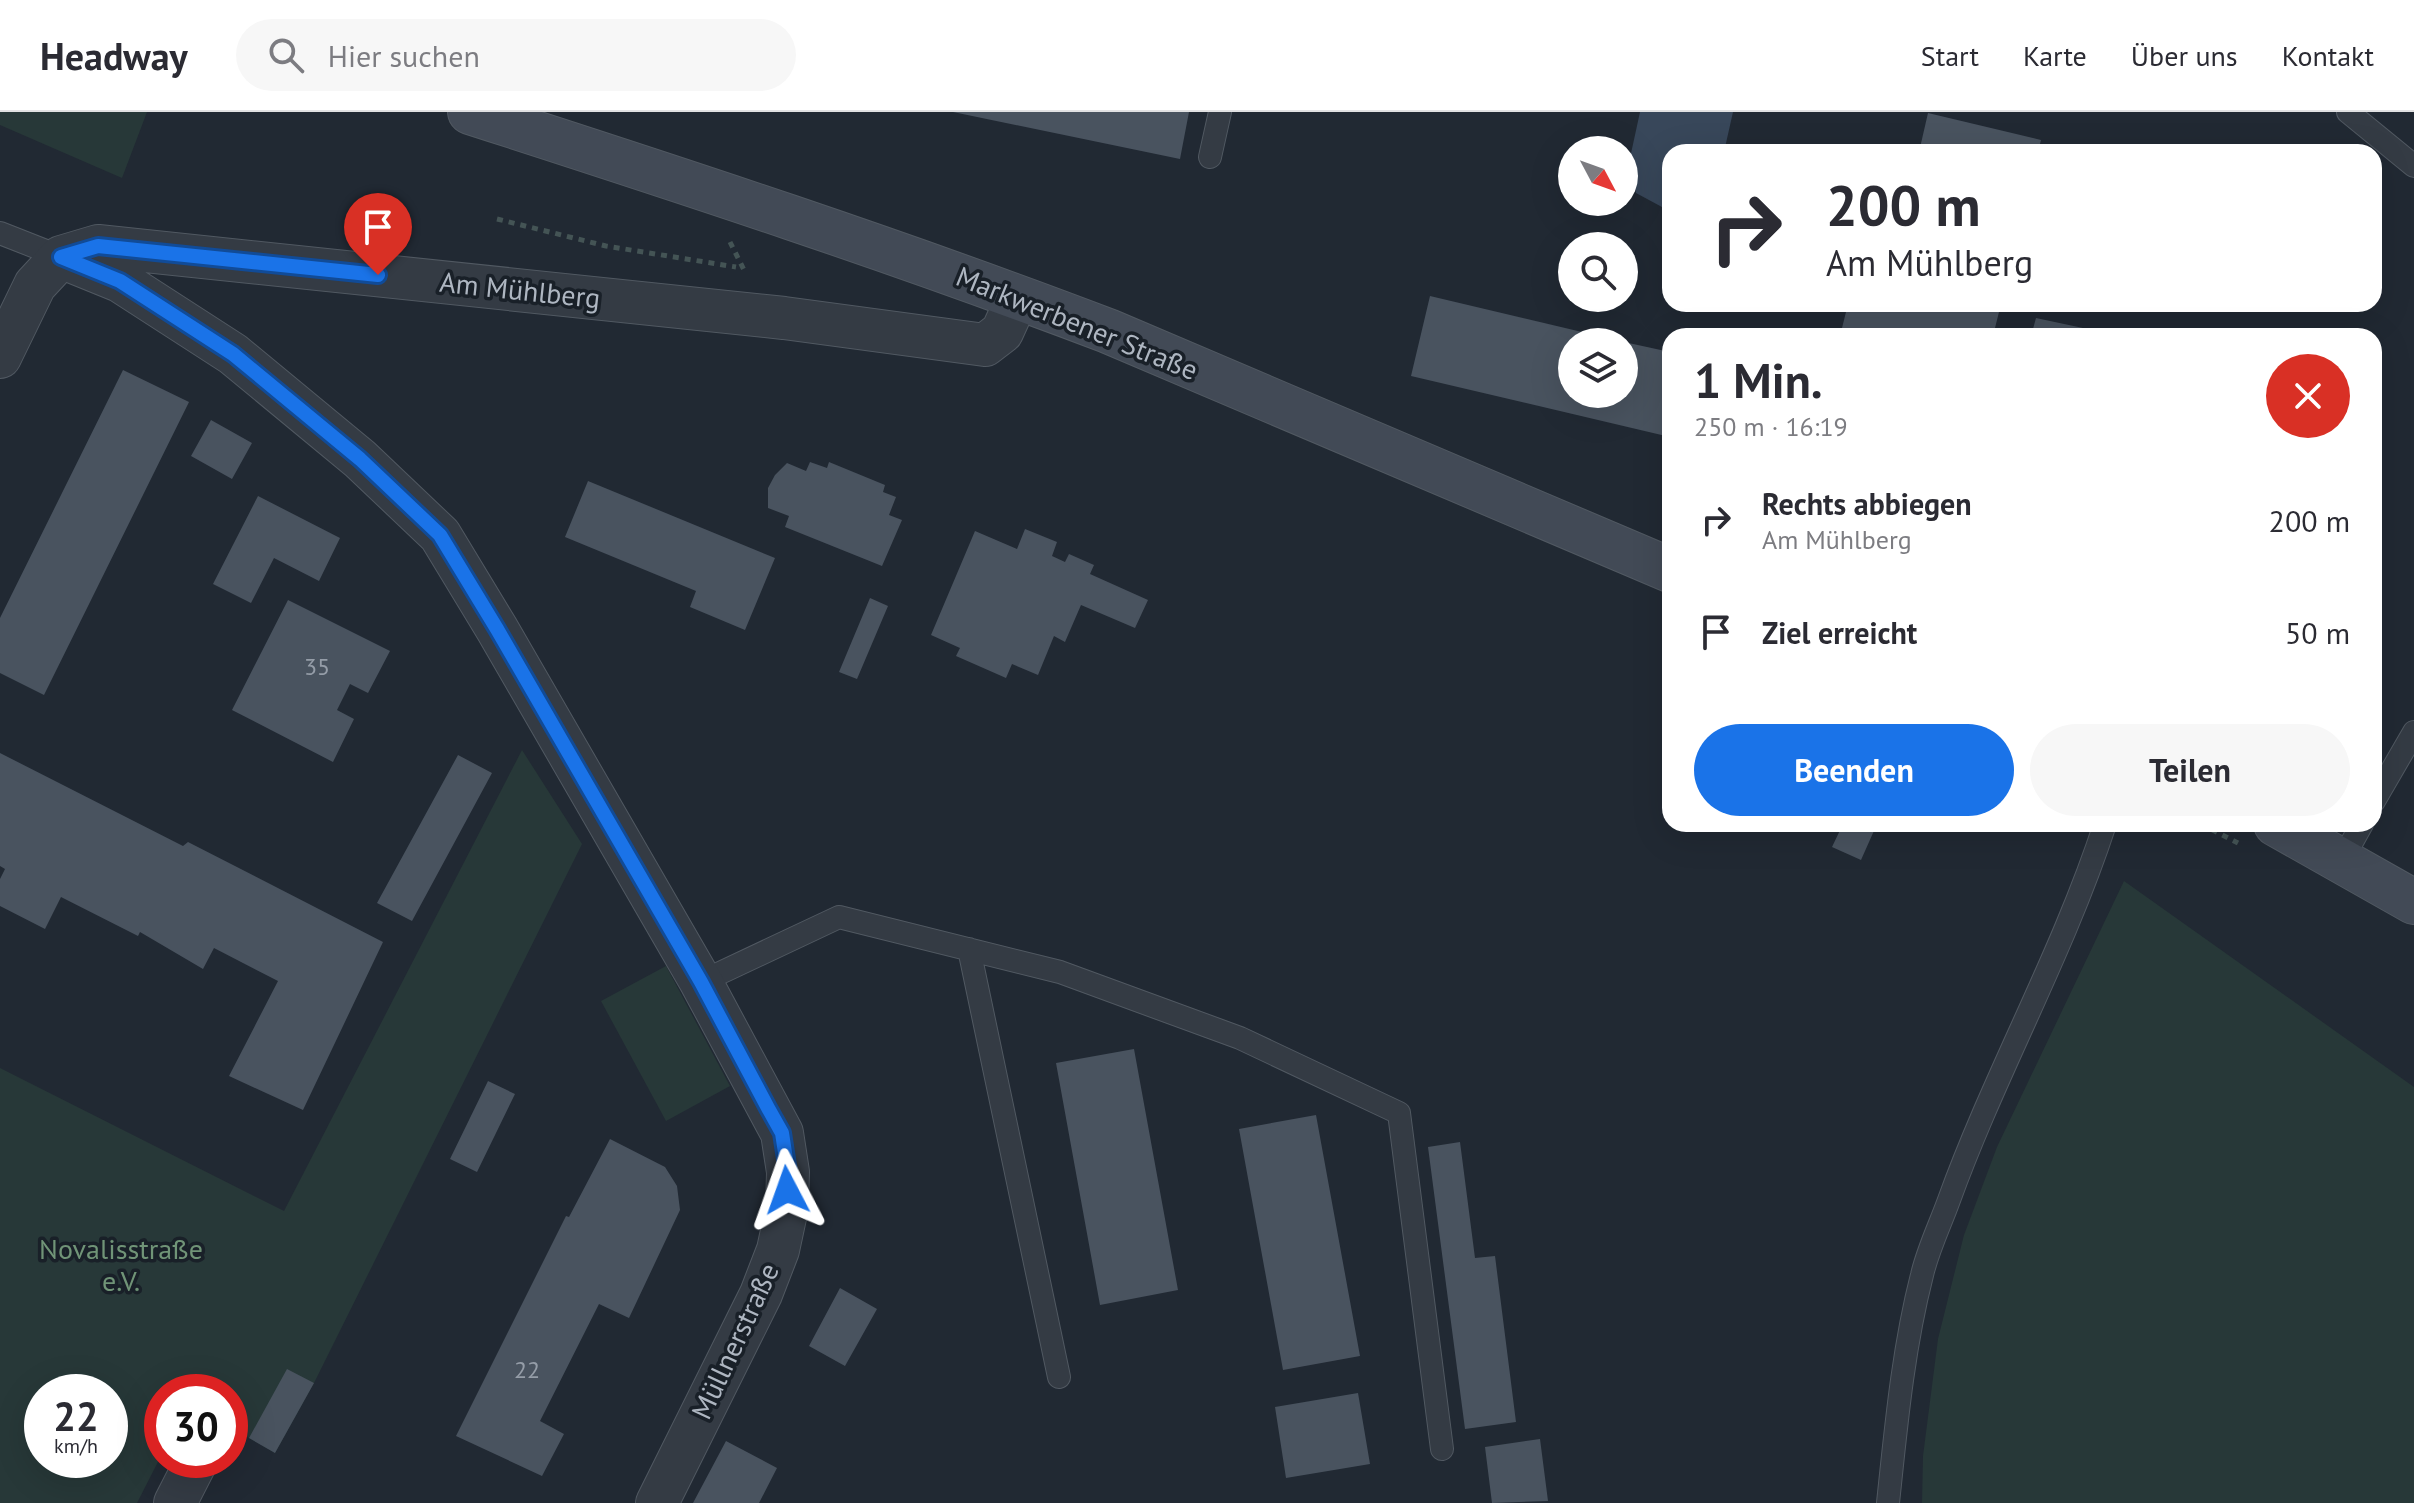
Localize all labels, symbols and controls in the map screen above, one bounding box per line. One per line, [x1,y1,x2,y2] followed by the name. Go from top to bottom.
[236,19,796,91] search box
[40,31,188,80] text: Headway
[264,33,308,77] icon: search
[328,36,480,75] text: Hier suchen
[1921,37,1979,74] text: Start
[2023,37,2087,74] text: Karte
[2131,37,2238,74] text: Über uns
[2282,37,2374,74] text: Kontakt
[1558,136,1638,216] north arrow
[1558,136,1638,408] map controls
[1826,169,1981,241] text: 200 m
[1694,176,1798,280] icon: right
[344,193,412,275] pin
[356,205,400,249] icon: arrive
[1558,232,1638,312] button: search
[1826,239,2033,286] text: Am Mühlberg
[951,257,1203,388] street label: Markwerbener Straße
[438,263,602,316] street label: Am Mühlberg
[1558,328,1638,408] button: layers
[1694,349,1823,411] text: 1 Min.
[2266,354,2350,438] button: close
[1694,410,1848,443] text: 250 m · 16:19
[1762,484,1972,523] text: Rechts abbiegen
[1694,498,1738,542] icon: right
[2269,501,2350,540] text: 200 m
[1762,523,1912,556] text: Am Mühlberg
[1694,610,1738,654] icon: arrive
[1762,613,1917,652] text: Ziel erreicht
[2285,613,2350,652] text: 50 m
[304,651,330,682] house number: 35
[1694,724,2014,816] button: Beenden
[2030,724,2350,816] button: Teilen
[745,1148,829,1232] position arrow
[39,1230,203,1299] park label: Novalisstraße e.V.
[682,1257,787,1425] street label: Müllnerstraße
[514,1354,540,1385] house number: 22
[144,1374,248,1478] speed limit sign: 30
[53,1390,99,1442] text: 22
[54,1433,98,1459] text: km/h

